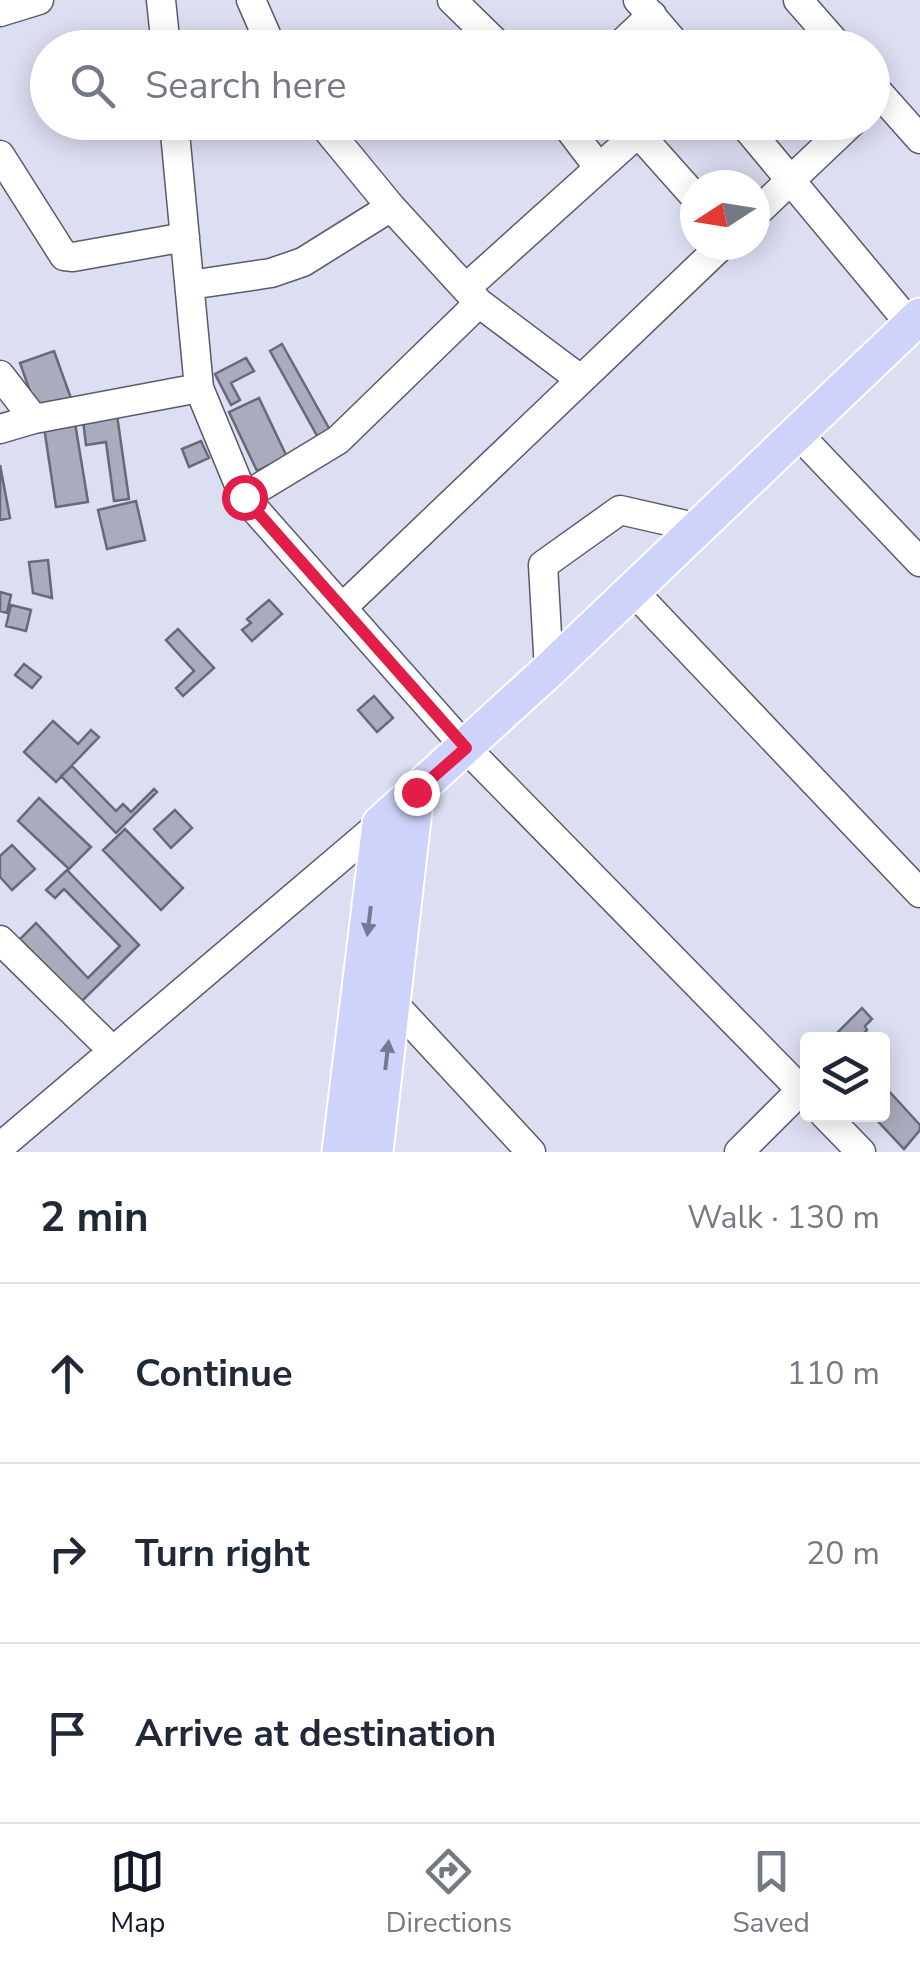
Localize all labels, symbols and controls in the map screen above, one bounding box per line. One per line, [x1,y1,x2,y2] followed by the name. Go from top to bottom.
[30,30,890,140] search box
[65,58,120,113] icon: search
[145,60,346,111] text: Search here
[680,170,770,260] north arrow
[222,475,268,521] route start
[394,770,440,816] route end
[361,906,377,937] one-way arrow
[800,1032,890,1122] map controls
[800,1032,890,1122] button: layers
[379,1039,395,1071] one-way arrow
[40,1189,149,1246] text: 2 min
[687,1196,880,1239] text: Walk · 130 m
[40,1346,95,1401] icon: ahead
[135,1348,293,1399] text: Continue
[787,1352,880,1395] text: 110 m
[40,1526,95,1581] icon: right
[135,1528,310,1579] text: Turn right
[806,1532,880,1575] text: 20 m
[40,1706,95,1761] icon: arrive
[135,1708,496,1759] text: Arrive at destination
[110,1844,165,1942] tab: Map
[386,1844,512,1942] tab: Directions
[732,1844,810,1942] tab: Saved

